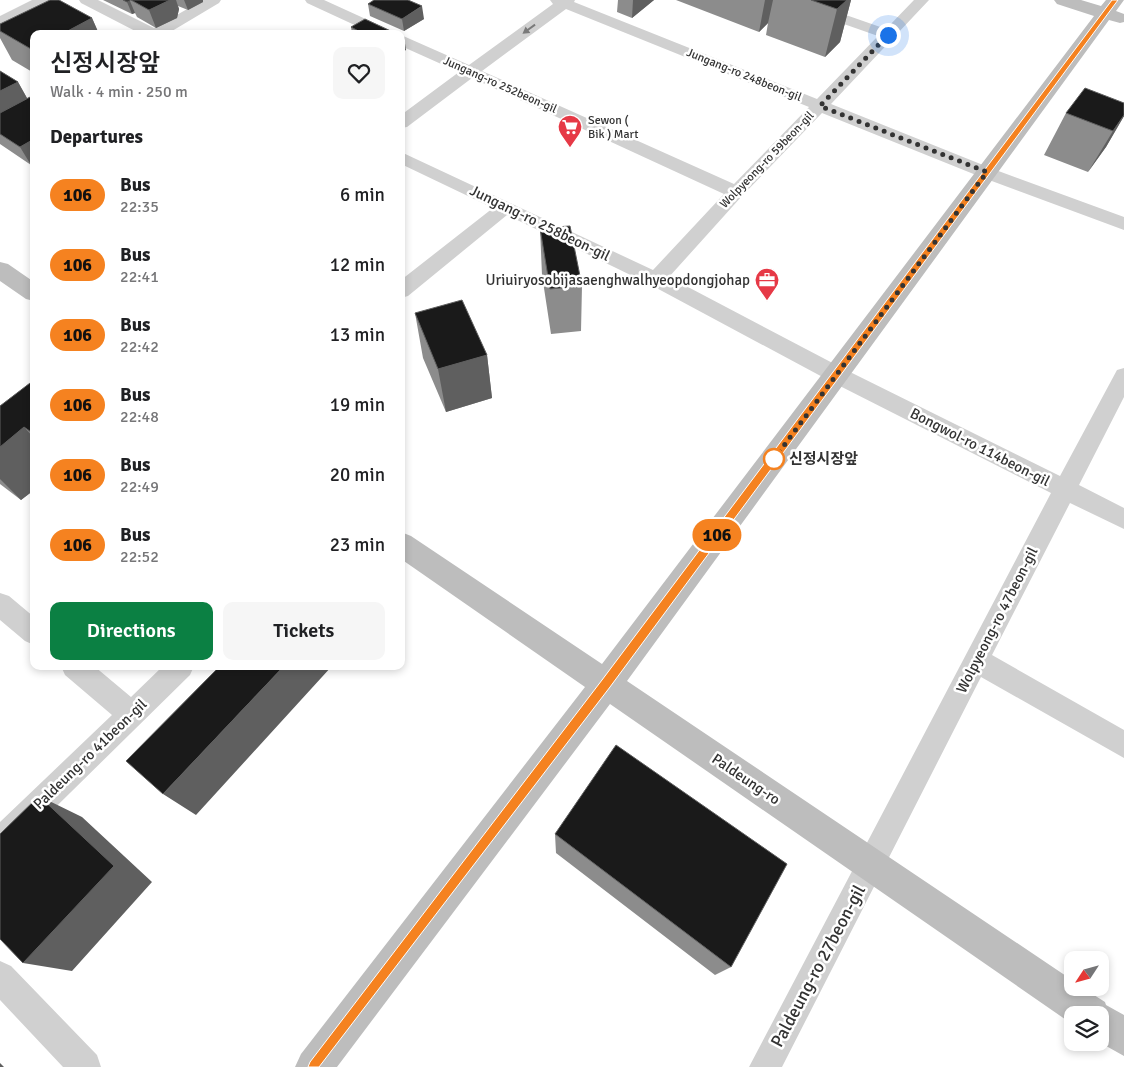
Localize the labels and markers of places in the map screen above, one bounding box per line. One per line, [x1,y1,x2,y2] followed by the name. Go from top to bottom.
[588,113,638,142] place label: Sewon ( Bik ) Mart
[557,114,583,148] supermarket icon: Sewon ( Bik ) Mart
[754,267,780,301] office icon: Uriuiryosobijasaenghwalhyeopdongjohap
[485,271,750,289] place label: Uriuiryosobijasaenghwalhyeopdongjohap
[763,448,785,470] marker: 신정시장앞
[789,450,858,468] place label: 신정시장앞

